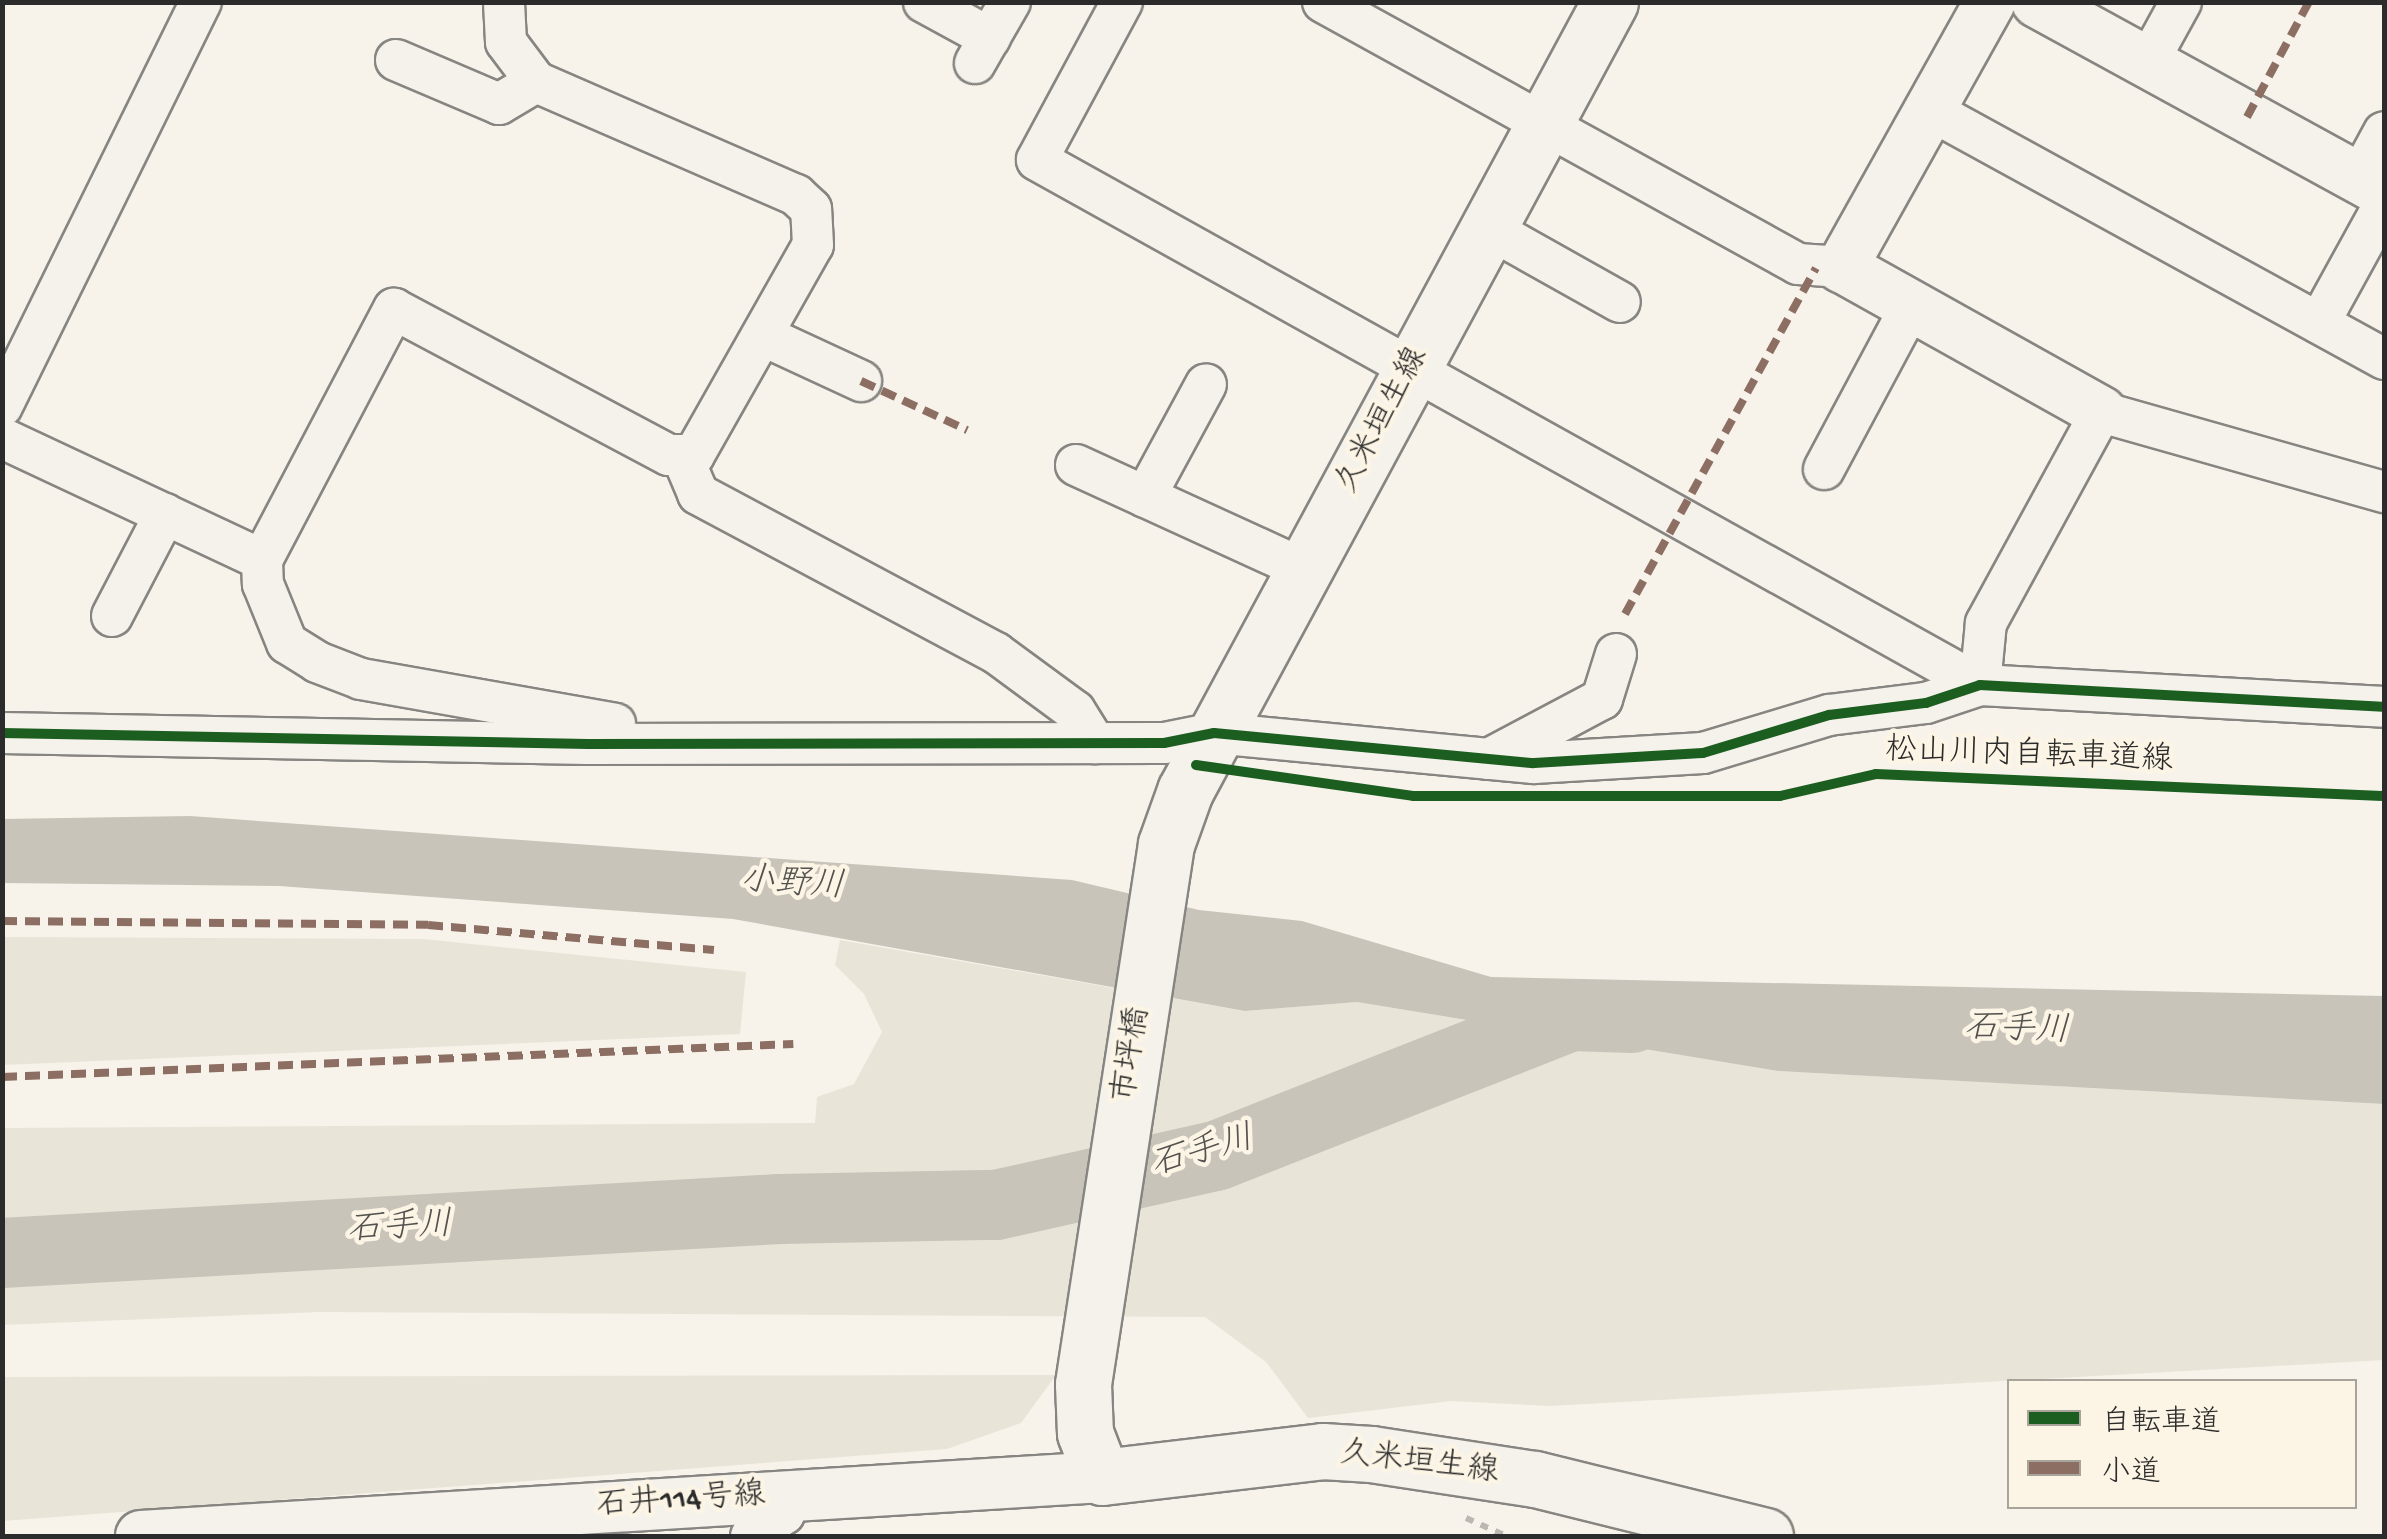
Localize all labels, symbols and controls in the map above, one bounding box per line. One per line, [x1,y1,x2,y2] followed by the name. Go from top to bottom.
[1328,341,1438,501] street label: 久米垣生線
[1884,733,2174,781] street label: 松山川内自転車道線
[738,861,846,911] water label: 小野川
[1107,1005,1159,1105] street label: 市坪橋
[1964,1009,2070,1055] water label: 石手川
[1147,1119,1259,1189] water label: 石手川
[346,1206,454,1254] water label: 石手川
[2007,1379,2357,1509] legend
[2101,1407,2221,1442] text: 自転車道
[1337,1435,1501,1493] street label: 久米垣生線
[2101,1457,2161,1492] text: 小道
[595,1477,767,1527] street label: 石井114号線

